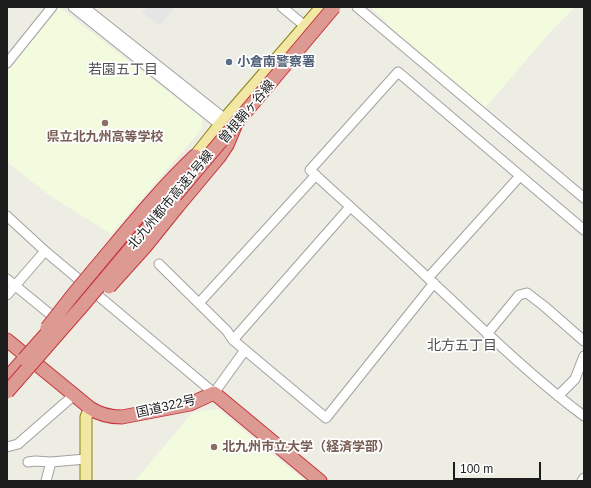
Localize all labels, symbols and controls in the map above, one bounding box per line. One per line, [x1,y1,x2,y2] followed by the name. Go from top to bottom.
[237,54,315,70] place label: 小倉南警察署
[224,57,234,67] marker: 小倉南警察署
[88,62,158,78] district label: 若園五丁目
[216,77,278,147] street label: 曽根鞘ヶ谷線
[100,118,110,128] marker: 県立北九州高等学校
[47,129,163,145] place label: 県立北九州高等学校
[125,147,217,253] street label: 北九州都市高速1号線
[427,338,497,354] district label: 北方五丁目
[135,393,197,421] street label: 国道322号
[222,439,391,455] place label: 北九州市立大学（経済学部）
[209,442,219,452] marker: 北九州市立大学（経済学部）
[455,454,543,480] scale bar
[460,462,493,476] text: 100 m

